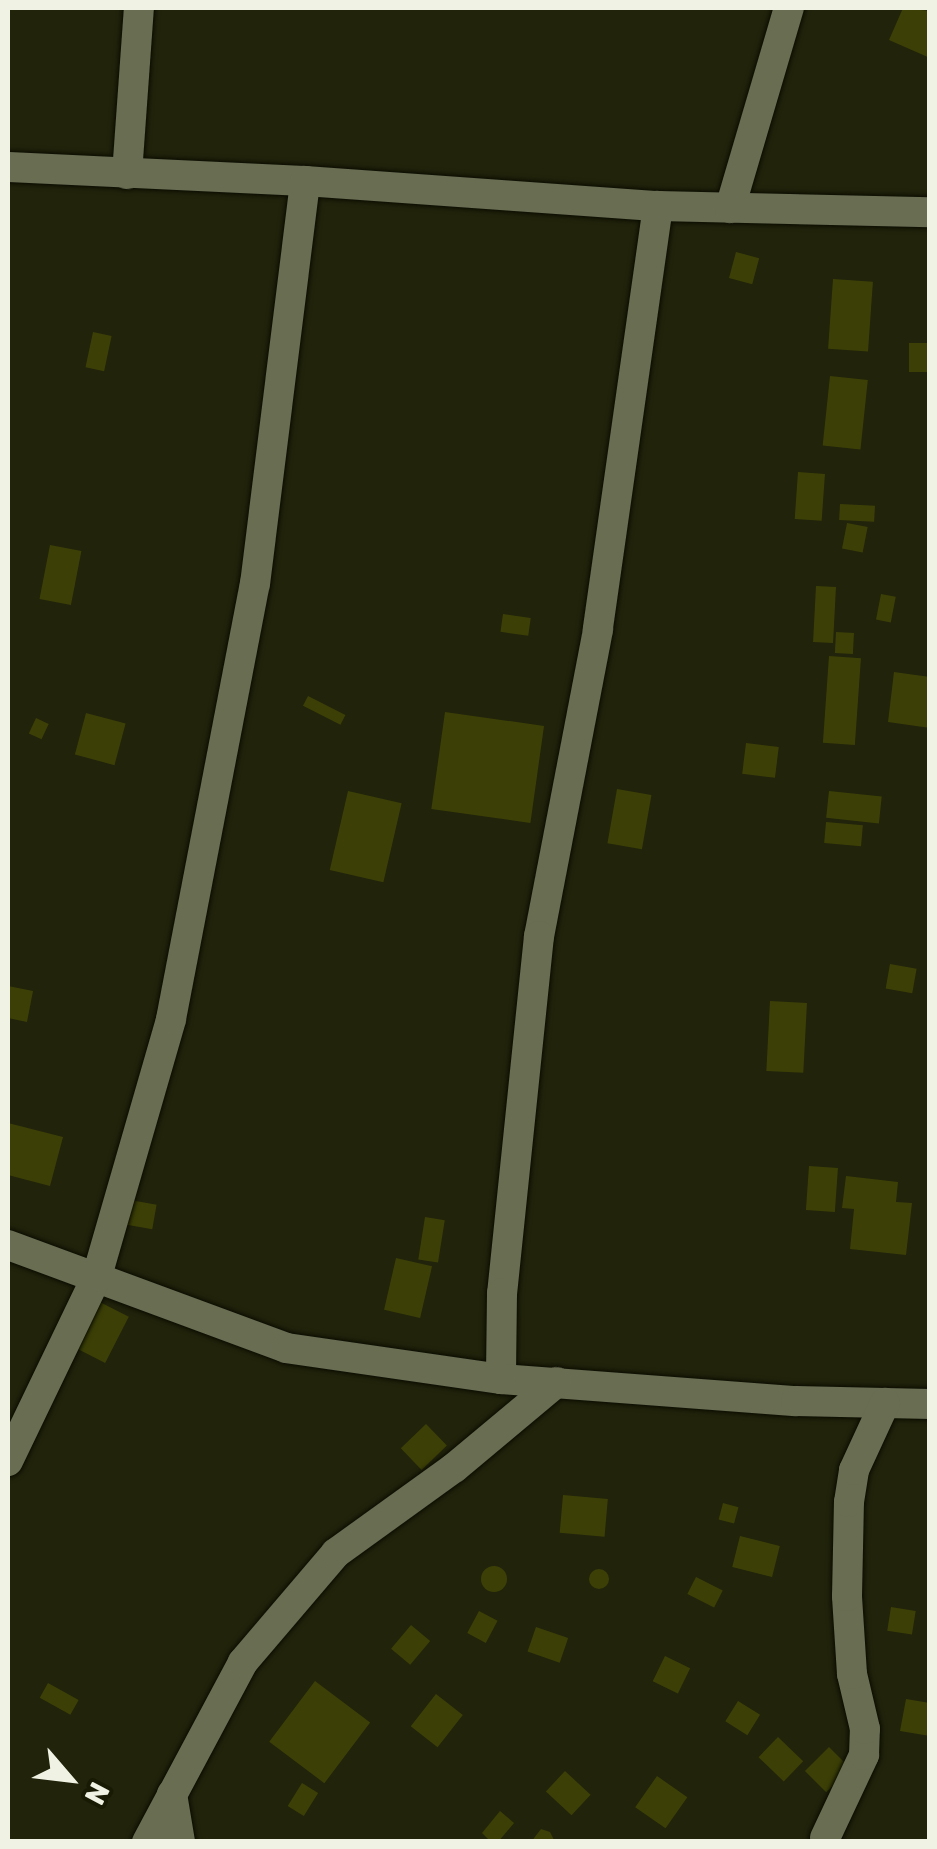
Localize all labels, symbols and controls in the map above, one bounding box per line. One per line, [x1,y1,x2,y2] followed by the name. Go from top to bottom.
[20,1729,120,1829] north arrow
[78,1777,116,1810] text: N

